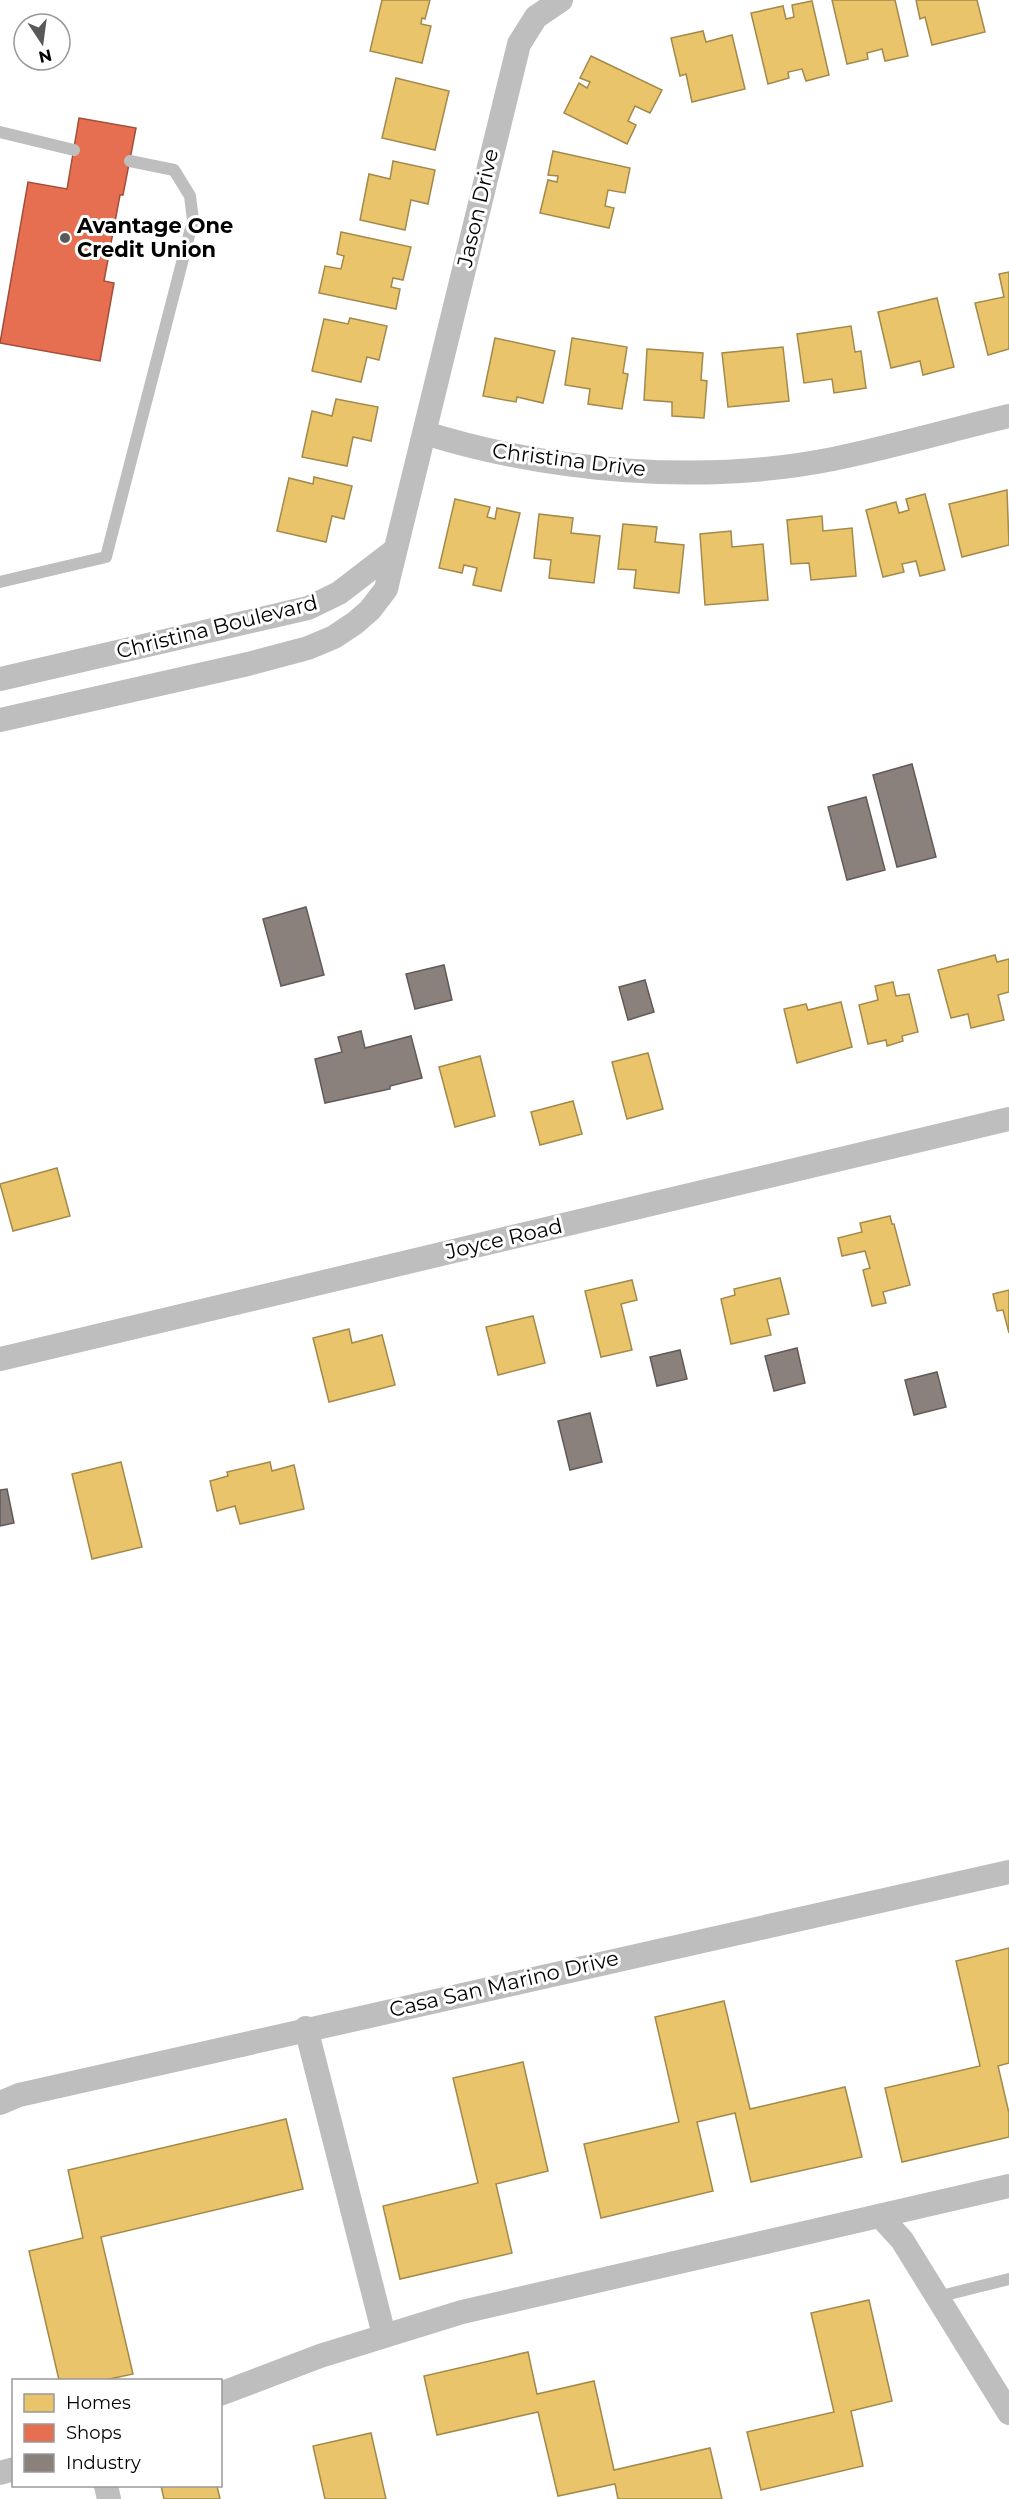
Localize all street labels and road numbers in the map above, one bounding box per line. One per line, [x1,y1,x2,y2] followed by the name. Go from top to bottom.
[451,146,503,271] street label: Jason Drive
[491,438,647,481] street label: Christina Drive
[114,589,320,664] street label: Christina Boulevard
[442,1213,565,1264] street label: Joyce Road
[387,1945,621,2022] street label: Casa San Marino Drive

